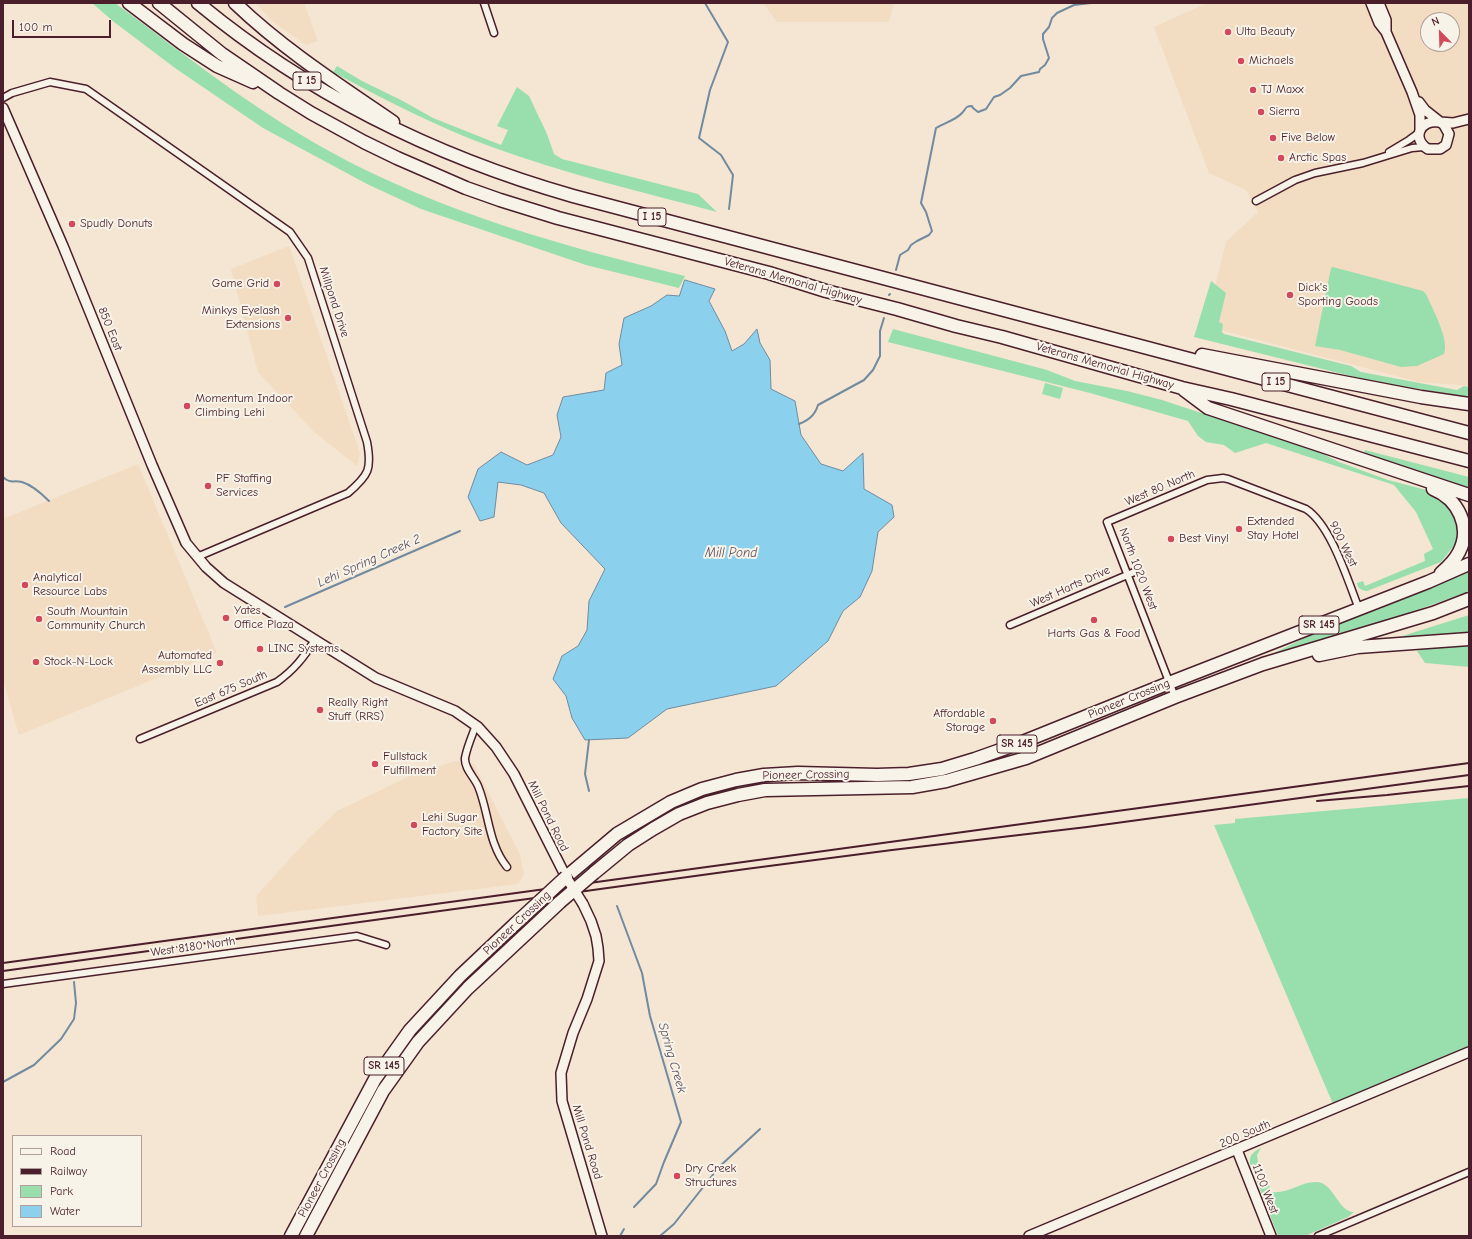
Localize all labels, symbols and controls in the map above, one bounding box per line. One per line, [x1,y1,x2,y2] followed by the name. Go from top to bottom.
[14,12,113,38] scale bar
[1420,12,1460,52] north arrow
[1430,14,1441,29] text: N
[19,20,52,34] text: 100 m
[1236,25,1295,39] place label: Ulta Beauty
[1223,27,1233,37] marker: Ulta Beauty
[1249,54,1294,68] place label: Michaels
[1236,56,1246,66] marker: Michaels
[293,72,321,90] road number: I 15
[1261,83,1304,97] place label: TJ Maxx
[1248,85,1258,95] marker: TJ Maxx
[1269,105,1300,119] place label: Sierra
[1256,107,1266,117] marker: Sierra
[1281,131,1335,145] place label: Five Below
[1268,133,1278,143] marker: Five Below
[1289,151,1346,165] place label: Arctic Spas
[1276,153,1286,163] marker: Arctic Spas
[638,208,666,226] road number: I 15
[80,217,153,231] place label: Spudly Donuts
[67,219,77,229] marker: Spudly Donuts
[723,254,863,308] street label: Veterans Memorial Highway
[316,265,352,339] street label: Millpond Drive
[212,277,269,291] place label: Game Grid
[272,279,282,289] marker: Game Grid
[1298,281,1378,309] place label: Dick's Sporting Goods
[1285,290,1295,300] marker: Dick's Sporting Goods
[202,304,280,332] place label: Minkys Eyelash Extensions
[95,305,125,353] street label: 850 East
[283,313,293,323] marker: Minkys Eyelash Extensions
[1035,339,1175,393] street label: Veterans Memorial Highway
[1262,373,1290,391] road number: I 15
[195,392,293,420] place label: Momentum Indoor Climbing Lehi
[182,401,192,411] marker: Momentum Indoor Climbing Lehi
[1123,467,1197,509] street label: West 80 North
[216,472,272,500] place label: PF Staffing Services
[203,481,213,491] marker: PF Staffing Services
[1247,515,1299,543] place label: Extended Stay Hotel
[1326,519,1360,569] street label: 900 West
[1234,524,1244,534] marker: Extended Stay Hotel
[1116,526,1160,612] street label: North 1020 West
[315,531,423,591] water label: Lehi Spring Creek 2
[1179,532,1229,546] place label: Best Vinyl
[1166,534,1176,544] marker: Best Vinyl
[705,545,757,561] water label: Mill Pond
[1028,563,1112,611] street label: West Harts Drive
[33,571,107,599] place label: Analytical Resource Labs
[20,580,30,590] marker: Analytical Resource Labs
[234,604,294,632] place label: Yates Office Plaza
[47,605,145,633] place label: South Mountain Community Church
[221,613,231,623] marker: Yates Office Plaza
[34,614,44,624] marker: South Mountain Community Church
[1089,615,1099,625] marker: Harts Gas & Food
[1299,616,1339,634] road number: SR 145
[1048,627,1140,641] place label: Harts Gas & Food
[268,642,339,656] place label: LINC Systems
[255,644,265,654] marker: LINC Systems
[142,649,212,677] place label: Automated Assembly LLC
[44,655,113,669] place label: Stock-N-Lock
[31,657,41,667] marker: Stock-N-Lock
[215,658,225,668] marker: Automated Assembly LLC
[193,667,269,711] street label: East 675 South
[1086,676,1172,722] street label: Pioneer Crossing
[328,696,388,724] place label: Really Right Stuff (RRS)
[315,705,325,715] marker: Really Right Stuff (RRS)
[933,707,985,735] place label: Affordable Storage
[988,716,998,726] marker: Affordable Storage
[997,735,1037,753] road number: SR 145
[383,750,436,778] place label: Fullstack Fulfillment
[370,759,380,769] marker: Fullstack Fulfillment
[762,767,850,783] street label: Pioneer Crossing
[525,778,571,854] street label: Mill Pond Road
[422,811,482,839] place label: Lehi Sugar Factory Site
[409,820,419,830] marker: Lehi Sugar Factory Site
[480,888,554,958] street label: Pioneer Crossing
[150,934,236,960] street label: West 8180 North
[654,1021,690,1095] water label: Spring Creek
[364,1057,404,1075] road number: SR 145
[569,1103,605,1181] street label: Mill Pond Road
[1217,1117,1273,1151] street label: 200 South
[12,1135,142,1227] legend
[295,1136,349,1220] street label: Pioneer Crossing
[50,1144,76,1158] text: Road
[685,1162,737,1190] place label: Dry Creek Structures
[1249,1162,1281,1216] street label: 1100 West
[50,1164,87,1178] text: Railway
[672,1171,682,1181] marker: Dry Creek Structures
[50,1184,73,1198] text: Park
[50,1204,80,1218] text: Water

